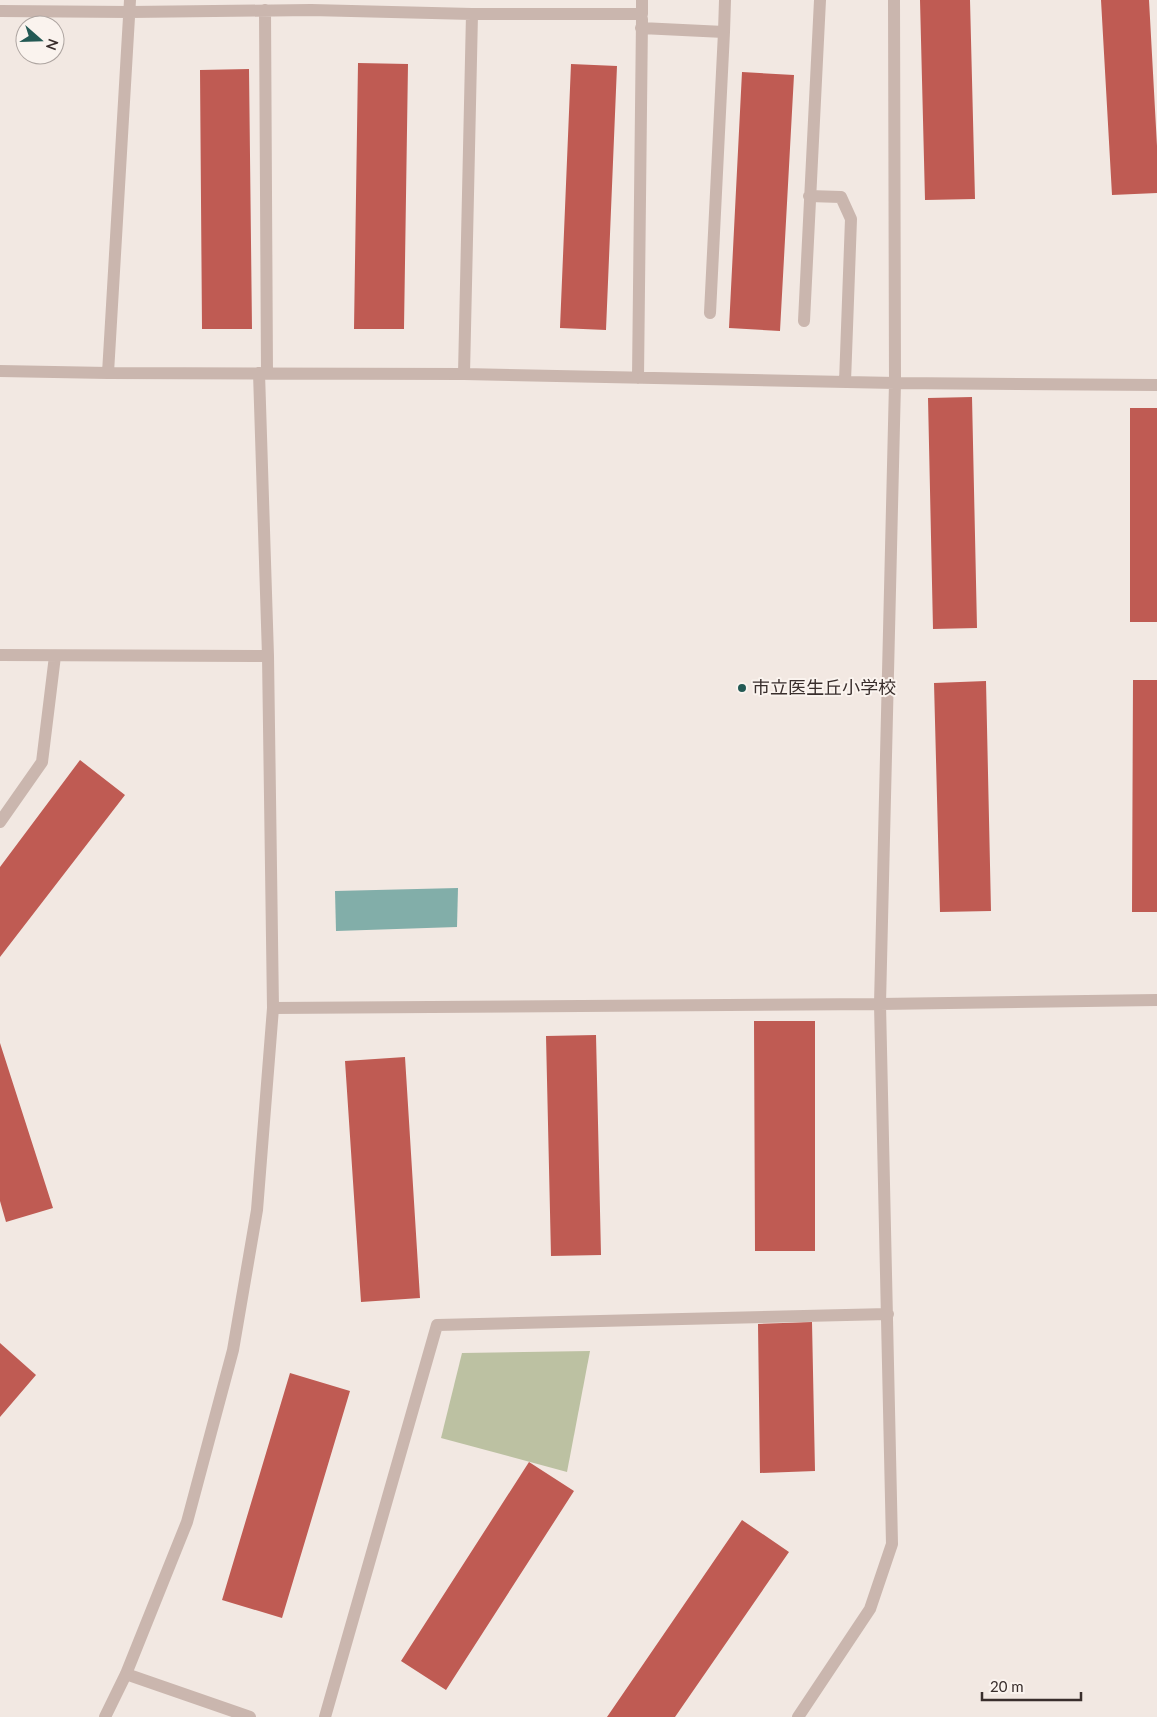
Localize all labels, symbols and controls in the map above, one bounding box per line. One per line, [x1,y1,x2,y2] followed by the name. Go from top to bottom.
[15,15,65,65] north arrow
[43,37,63,53] text: N
[752,676,896,698] place label: 市立医生丘小学校
[736,682,748,694] marker: 市立医生丘小学校
[982,1670,1081,1702] scale bar
[990,1677,1024,1695] text: 20 m

